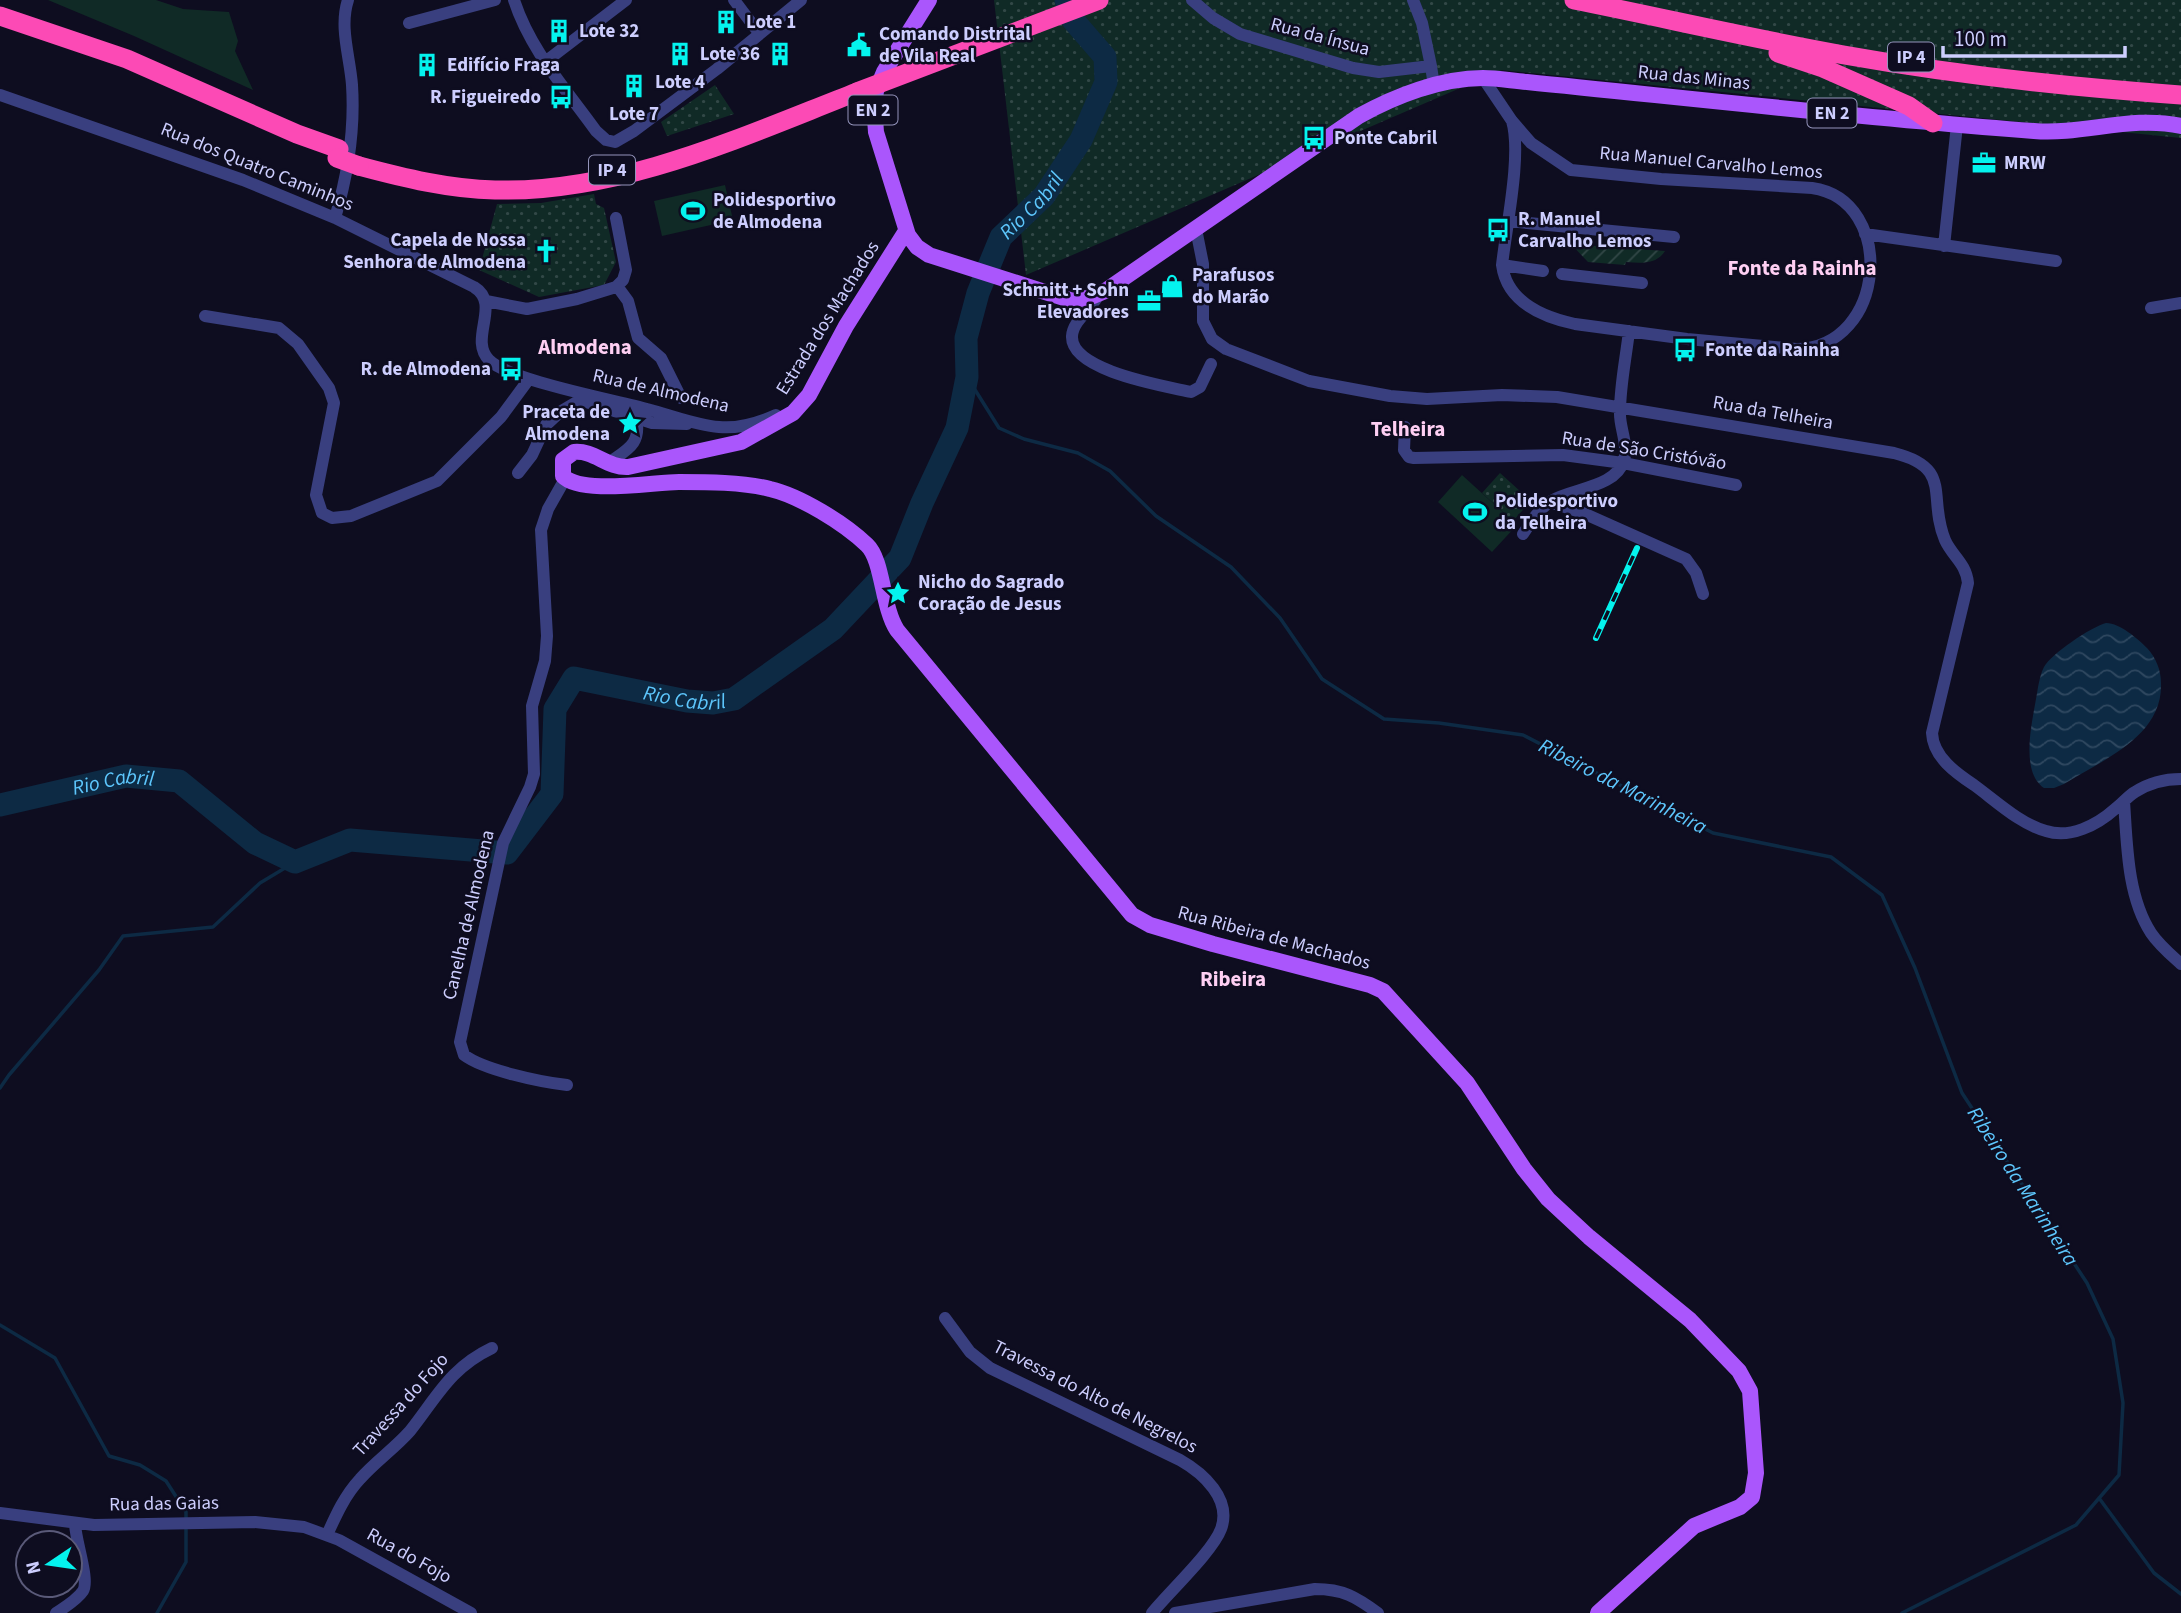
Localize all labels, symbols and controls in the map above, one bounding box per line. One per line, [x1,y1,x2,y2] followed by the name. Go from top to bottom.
[712,8,740,36] building icon: Lote 1
[746,9,796,36] place label: Lote 1
[1267,11,1373,63] street label: Rua da Ínsua
[1943,14,2125,58] scale bar
[545,17,573,45] building icon: Lote 32
[579,18,639,45] place label: Lote 32
[879,21,1031,70] place label: Comando Distrital de Vila Real
[1954,24,2007,54] text: 100 m
[845,31,873,59] public building icon: Comando Distrital de Vila Real
[666,40,694,68] building icon: Lote 4
[766,40,794,68] building icon: Lote 36
[700,41,760,68] place label: Lote 36
[1888,42,1934,72] road number: IP 4
[413,51,441,79] building icon: Edifício Fraga
[447,52,560,79] place label: Edifício Fraga
[1636,59,1752,97] street label: Rua das Minas
[655,69,705,96] place label: Lote 4
[620,72,648,100] building icon: Lote 7
[547,83,575,111] bus stop icon: R. Figueiredo
[430,84,541,111] place label: R. Figueiredo
[848,96,898,124] road number: EN 2
[1808,98,1856,128] road number: EN 2
[609,101,659,128] place label: Lote 7
[156,116,358,218] street label: Rua dos Quatro Caminhos
[1300,124,1328,152] bus stop icon: Ponte Cabril
[1334,125,1438,152] place label: Ponte Cabril
[1598,140,1824,186] street label: Rua Manuel Carvalho Lemos
[1970,149,1998,177] office icon: MRW
[2004,150,2046,177] place label: MRW
[589,155,635,184] road number: IP 4
[992,165,1071,246] water label: Rio Cabril
[713,187,836,236] place label: Polidesportivo de Almodena
[679,197,707,225] sports icon: Polidesportivo de Almodena
[1518,206,1652,255] place label: R. Manuel Carvalho Lemos
[1484,216,1512,244] bus stop icon: R. Manuel Carvalho Lemos
[343,227,526,276] place label: Capela de Nossa Senhora de Almodena
[770,236,886,400] street label: Estrada dos Machados
[532,237,560,265] church icon: Capela de Nossa Senhora de Almodena
[1728,253,1876,283] district label: Fonte da Rainha
[1192,262,1274,311] place label: Parafusos do Marão
[1158,272,1186,300] shop icon: Parafusos do Marão
[1003,277,1129,326] place label: Schmitt + Sohn Elevadores
[1135,287,1163,315] office icon: Schmitt + Sohn Elevadores
[537,332,632,362] district label: Almodena
[1671,336,1699,364] bus stop icon: Fonte da Rainha
[1705,337,1840,364] place label: Fonte da Rainha
[497,355,525,383] bus stop icon: R. de Almodena
[361,356,491,383] place label: R. de Almodena
[590,362,732,420] street label: Rua de Almodena
[1711,389,1835,437] street label: Rua da Telheira
[522,399,610,448] place label: Praceta de Almodena
[616,409,644,437] place icon: Praceta de Almodena
[1371,414,1445,444] district label: Telheira
[1560,425,1728,477] street label: Rua de São Cristóvão
[1495,488,1618,537] place label: Polidesportivo da Telheira
[1461,498,1489,526] sports icon: Polidesportivo da Telheira
[918,569,1064,618] place label: Nicho do Sagrado Coração de Jesus
[884,579,912,607] place icon: Nicho do Sagrado Coração de Jesus
[641,677,729,718] water label: Rio Cabril
[1534,731,1712,841] water label: Ribeiro da Marinheira
[69,761,156,803] water label: Rio Cabril
[436,827,502,1003] street label: Canelha de Almodena
[1175,899,1373,977] street label: Rua Ribeira de Machados
[1200,964,1266,994] district label: Ribeira
[1960,1100,2086,1272] water label: Ribeiro da Marinheira
[988,1334,1202,1460] street label: Travessa do Alto de Negrelos
[347,1347,455,1463] street label: Travessa do Fojo
[109,1490,219,1518] street label: Rua das Gaias
[362,1522,456,1590] street label: Rua do Fojo
[14,1529,84,1599] north arrow
[19,1558,48,1577] text: N

